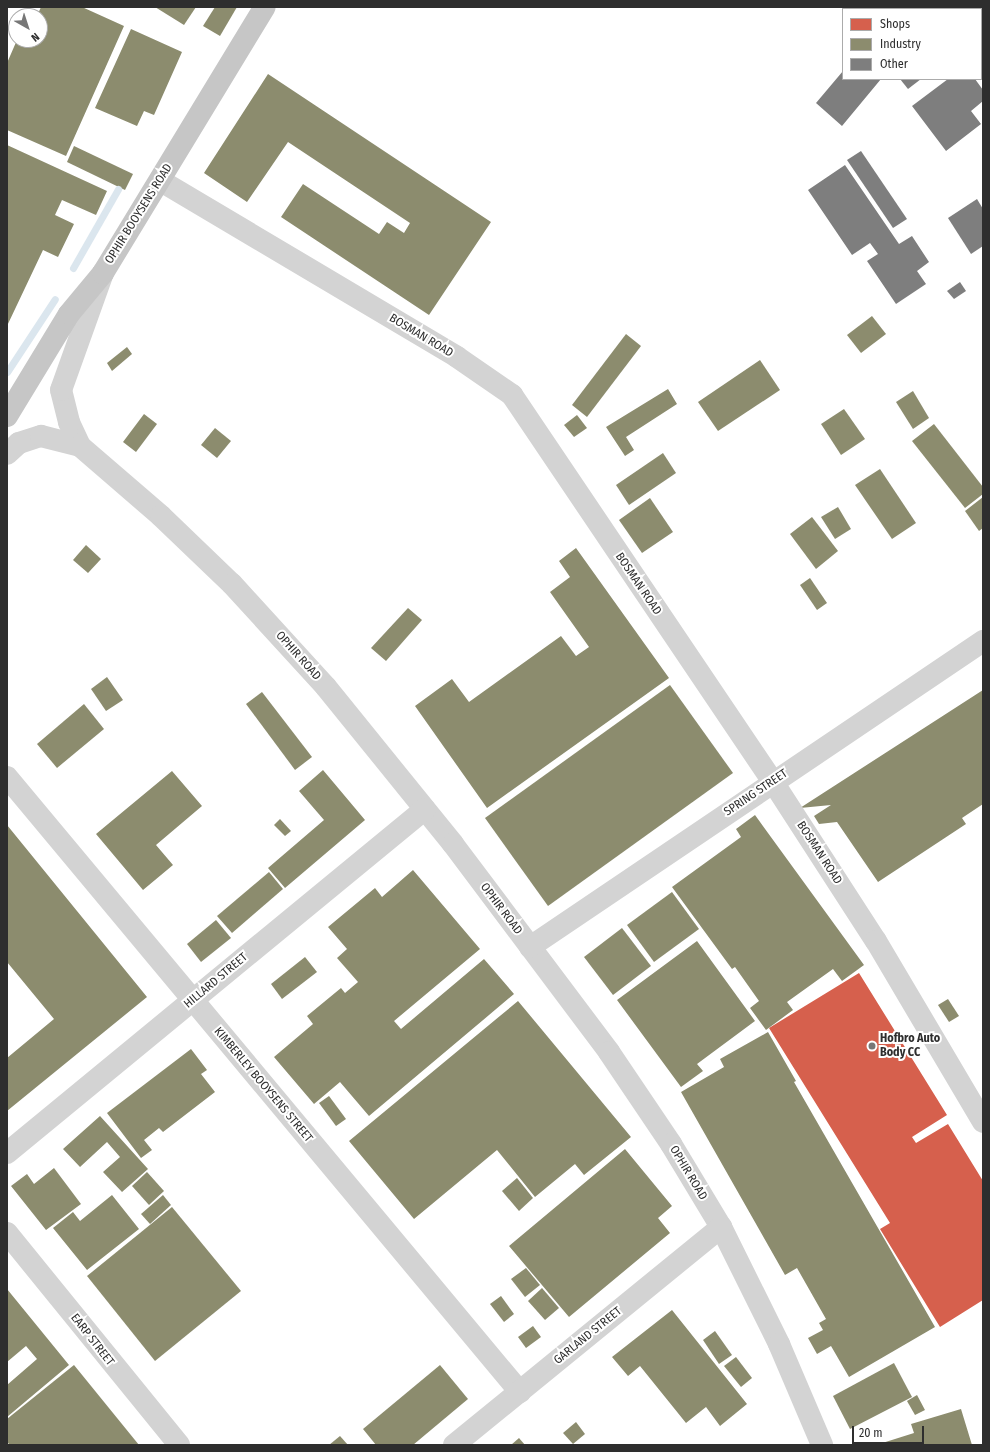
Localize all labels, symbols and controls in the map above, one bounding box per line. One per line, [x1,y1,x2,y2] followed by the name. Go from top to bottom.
[8,8,48,48] north arrow
[842,8,982,80] legend
[880,17,910,31] text: Shops
[29,30,42,44] text: N
[880,37,921,51] text: Industry
[880,57,908,71] text: Other
[102,161,176,267] street label: OPHIR BOOYSENS ROAD
[386,311,456,361] street label: BOSMAN ROAD
[612,550,664,618] street label: BOSMAN ROAD
[272,629,324,683] street label: OPHIR ROAD
[722,766,790,820] street label: SPRING STREET
[793,819,845,887] street label: BOSMAN ROAD
[477,880,525,938] street label: OPHIR ROAD
[181,950,251,1012] street label: HILLARD STREET
[211,1025,315,1145] street label: KIMBERLEY BOOYSENS STREET
[880,1032,940,1060] place label: Hofbro Auto Body CC
[867,1041,877,1051] marker: Hofbro Auto Body CC
[666,1143,710,1203] street label: OPHIR ROAD
[551,1304,625,1368] street label: GARLAND STREET
[67,1311,117,1369] street label: EARP STREET
[854,1418,926,1444] scale bar
[859,1426,883,1440] text: 20 m

